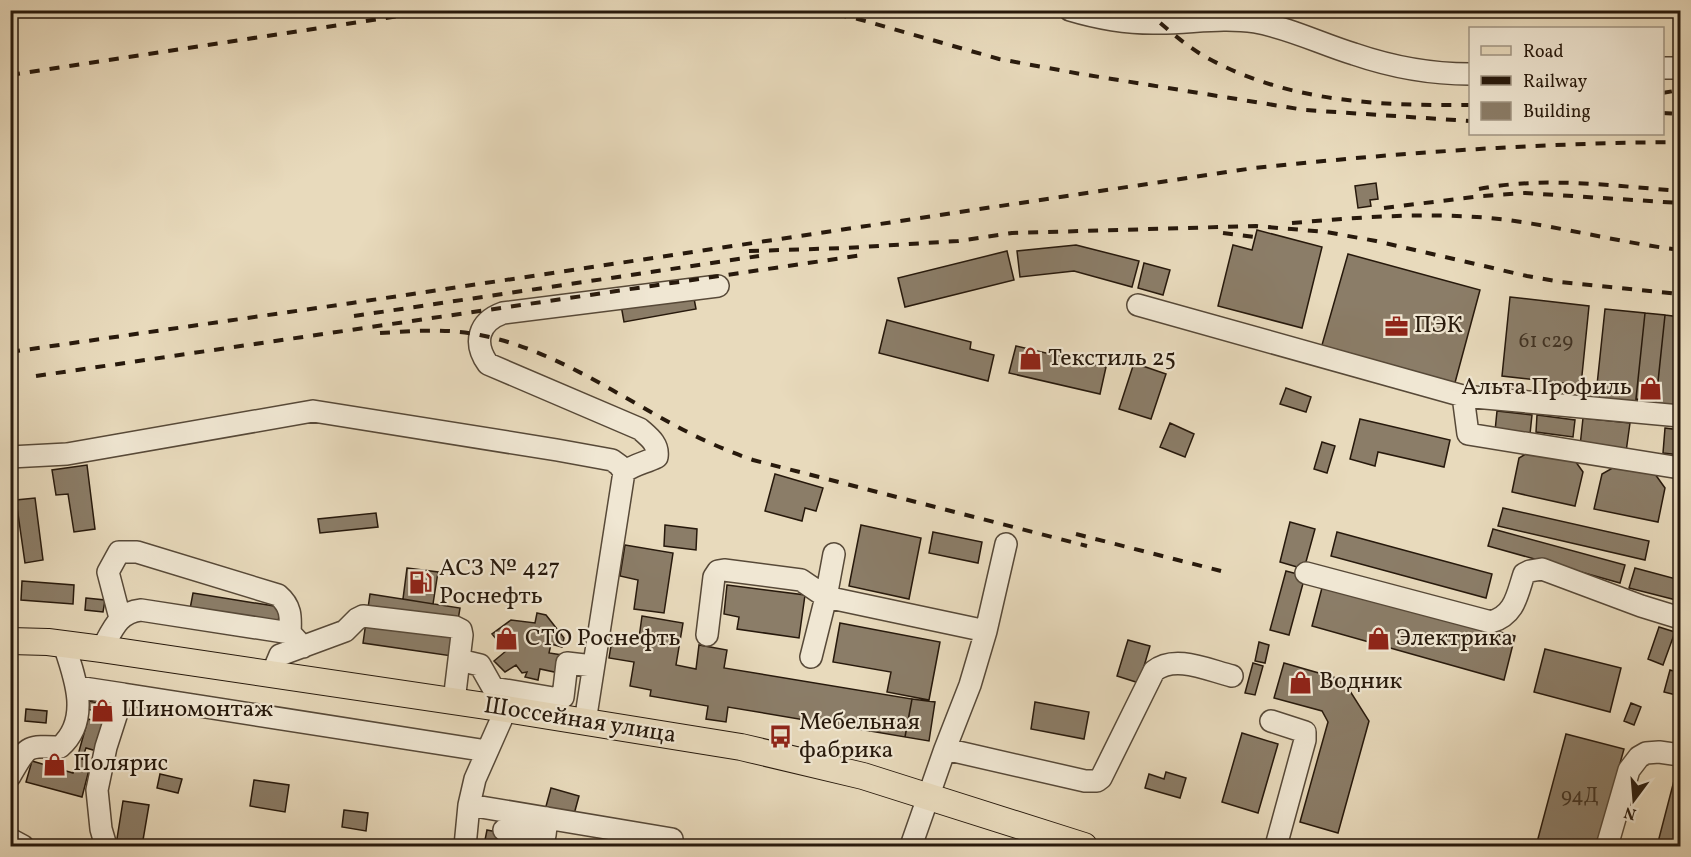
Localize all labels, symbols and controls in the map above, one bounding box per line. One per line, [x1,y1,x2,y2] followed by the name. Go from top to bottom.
[1469,27,1664,135] legend
[1523,40,1564,65] text: Road
[1523,70,1587,95] text: Railway
[1523,100,1591,125] text: Building
[1414,309,1463,343] place label: ПЭК
[1383,313,1409,339] office icon: ПЭК
[1519,327,1573,356] house number: 61 с29
[1048,342,1176,376] place label: Текстиль 25
[1017,346,1043,372] shop icon: Текстиль 25
[1461,371,1632,405] place label: Альта Профиль
[1637,375,1663,401] shop icon: Альта Профиль
[439,552,560,614] place label: АСЗ № 427 Роснефть
[408,570,434,596] fuel station icon: АСЗ № 427 Роснефть
[525,622,681,656] place label: СТО Роснефть
[1396,622,1513,656] place label: Электрика
[494,626,520,652] shop icon: СТО Роснефть
[1365,626,1391,652] shop icon: Электрика
[1319,665,1403,699] place label: Водник
[1288,669,1314,695] shop icon: Водник
[481,689,679,753] street label: Шоссейная улица
[121,693,273,727] place label: Шиномонтаж
[90,697,116,723] shop icon: Шиномонтаж
[799,706,920,768] place label: Мебельная фабрика
[768,724,794,750] bus stop icon: Мебельная фабрика
[73,747,168,781] place label: Полярис
[42,751,68,777] shop icon: Полярис
[1604,770,1664,830] north arrow
[1561,782,1599,811] house number: 94Д
[1621,800,1639,825] text: N

